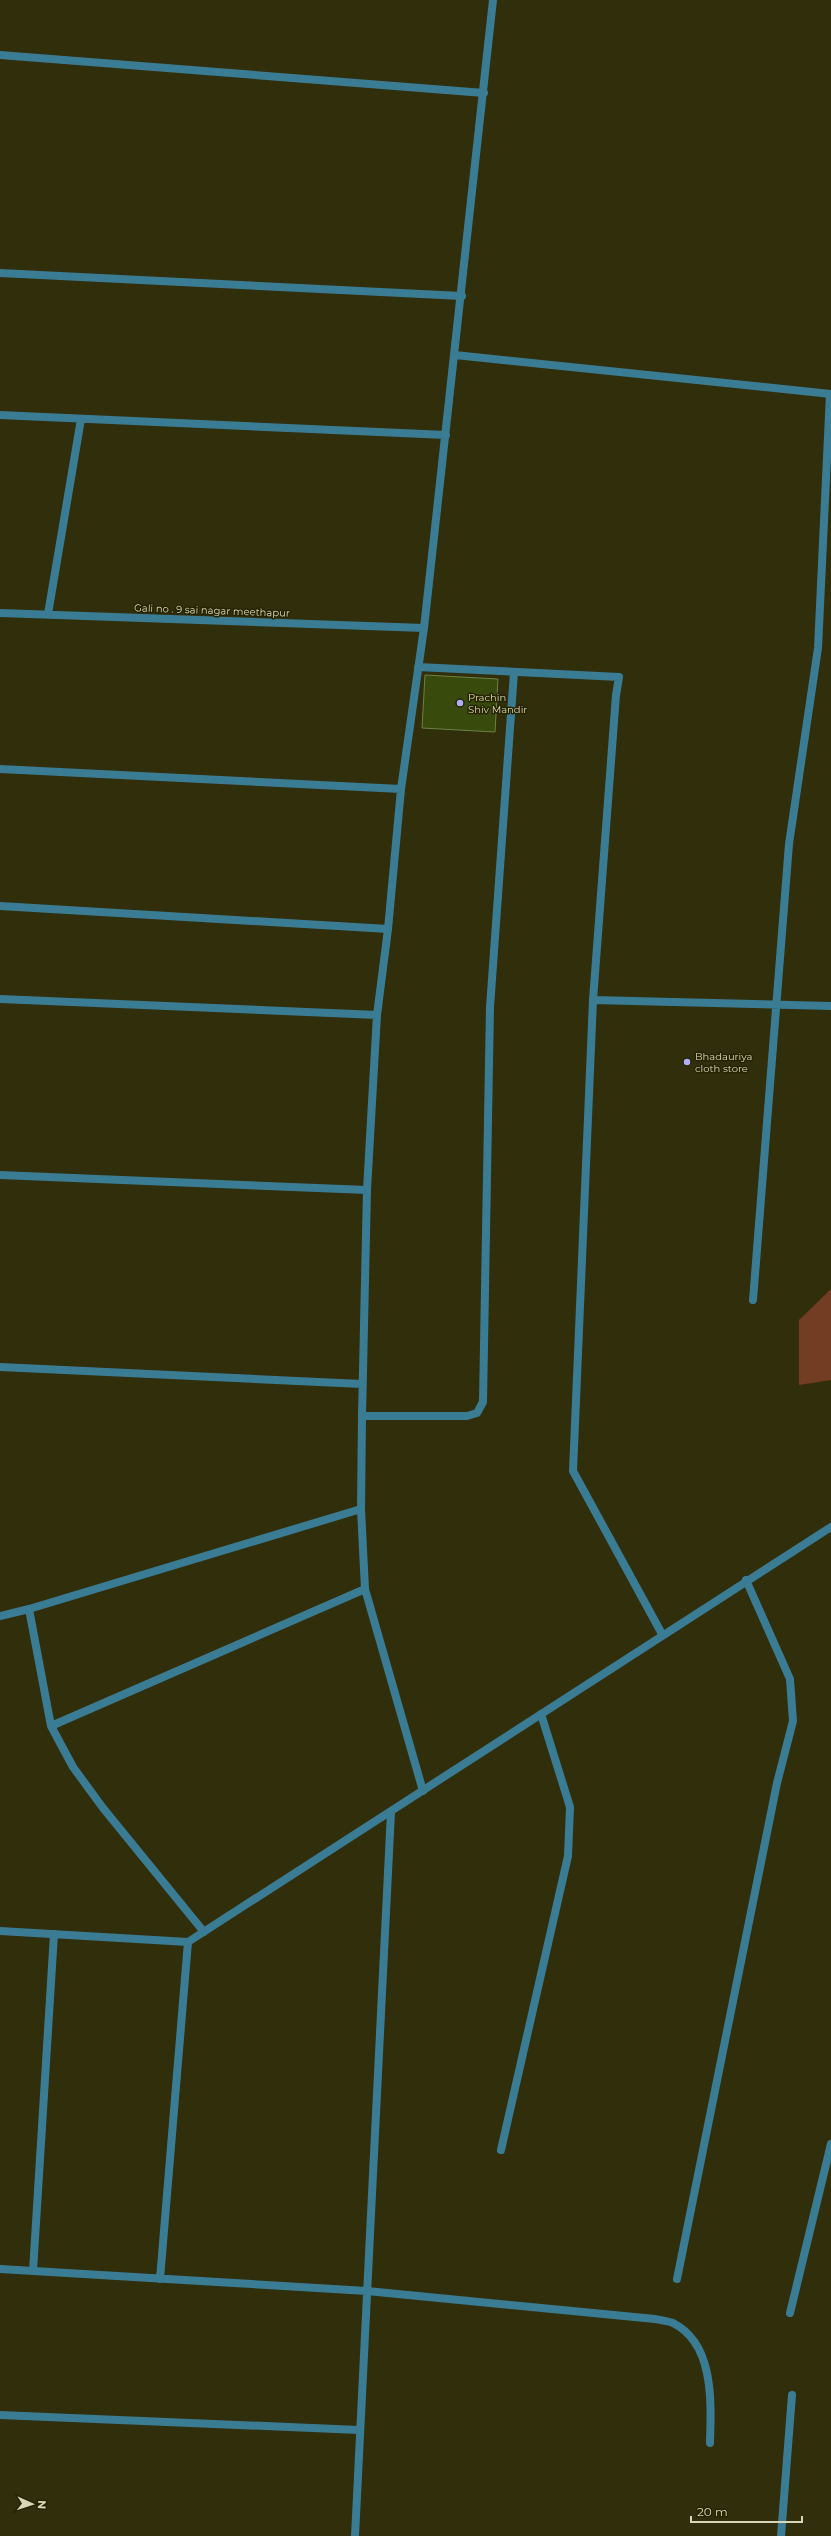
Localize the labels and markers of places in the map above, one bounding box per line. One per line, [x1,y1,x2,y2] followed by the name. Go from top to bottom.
[468,691,527,716] place label: Prachin Shiv Mandir
[455,698,465,708] marker: Prachin Shiv Mandir
[695,1050,752,1075] place label: Bhadauriya cloth store
[682,1057,692,1067] marker: Bhadauriya cloth store

